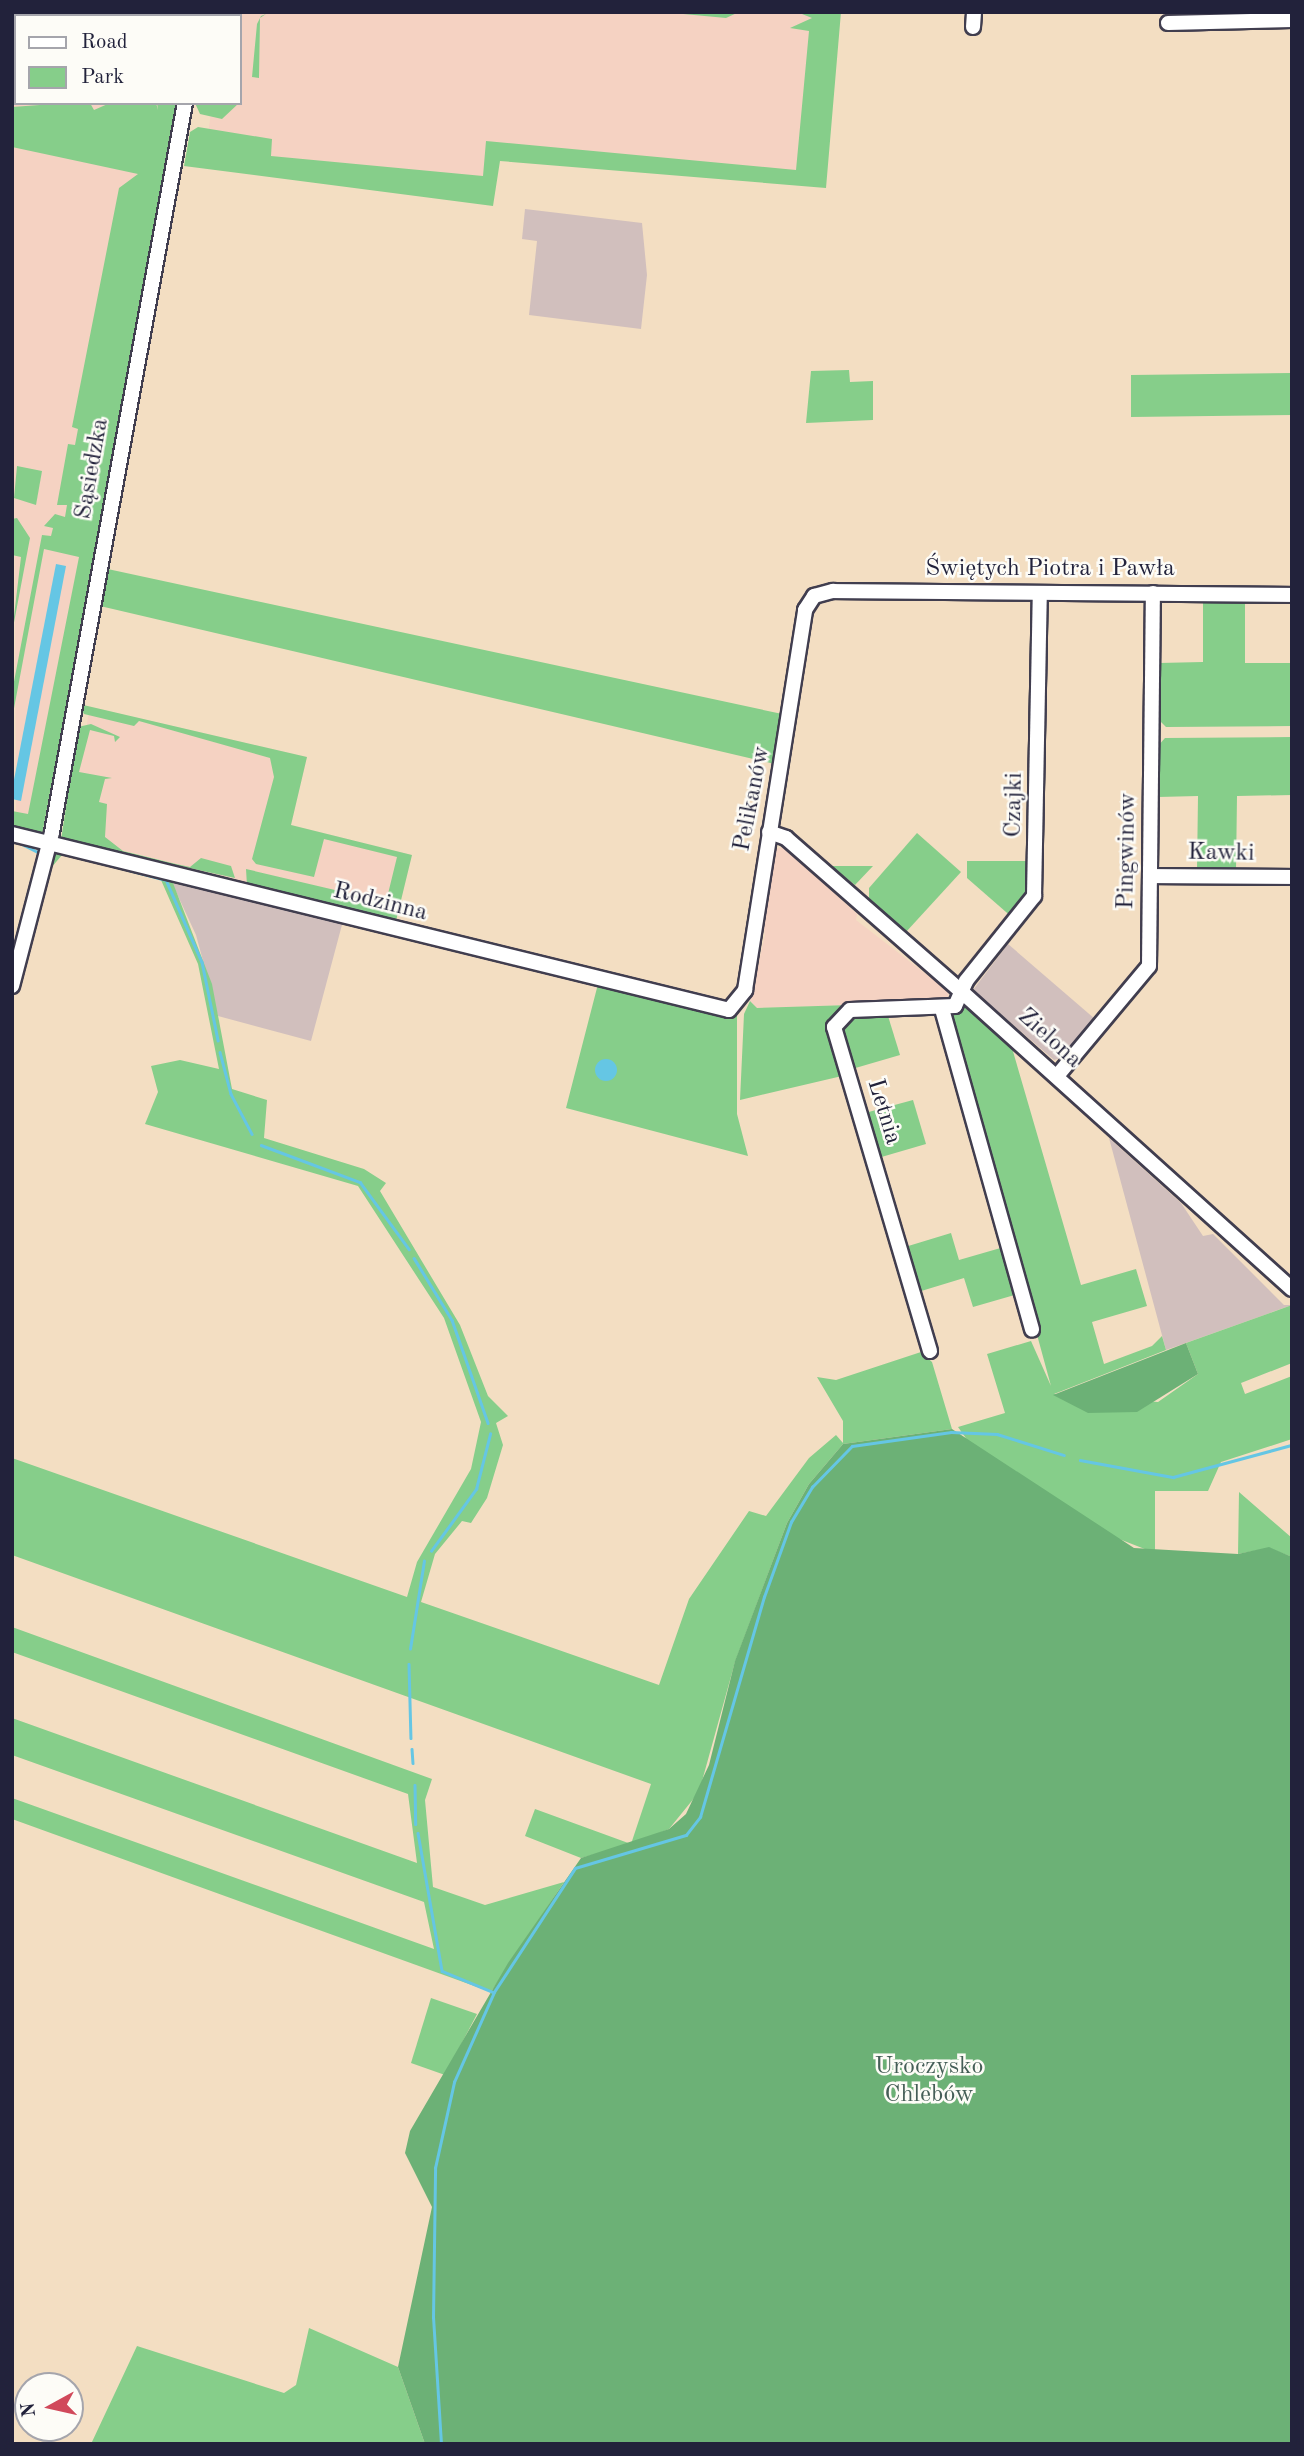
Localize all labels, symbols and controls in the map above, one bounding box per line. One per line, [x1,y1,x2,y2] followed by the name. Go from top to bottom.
[14,14,242,105] legend
[81,32,128,53] text: Road
[81,67,124,88] text: Park
[70,416,116,522] street label: Sąsiedzka
[925,556,1175,584] street label: Świętych Piotra i Pawła
[729,744,777,854] street label: Pelikanów
[1000,772,1030,838] street label: Czajki
[1113,792,1143,910] street label: Pingwinów
[1187,839,1255,869] street label: Kawki
[330,877,430,929] street label: Rodzinna
[1011,1003,1087,1075] street label: Zielona
[859,1076,907,1148] street label: Letnia
[874,2054,984,2110] park label: Uroczysko Chlebów
[14,2372,84,2442] north arrow
[19,2401,40,2418] text: N

